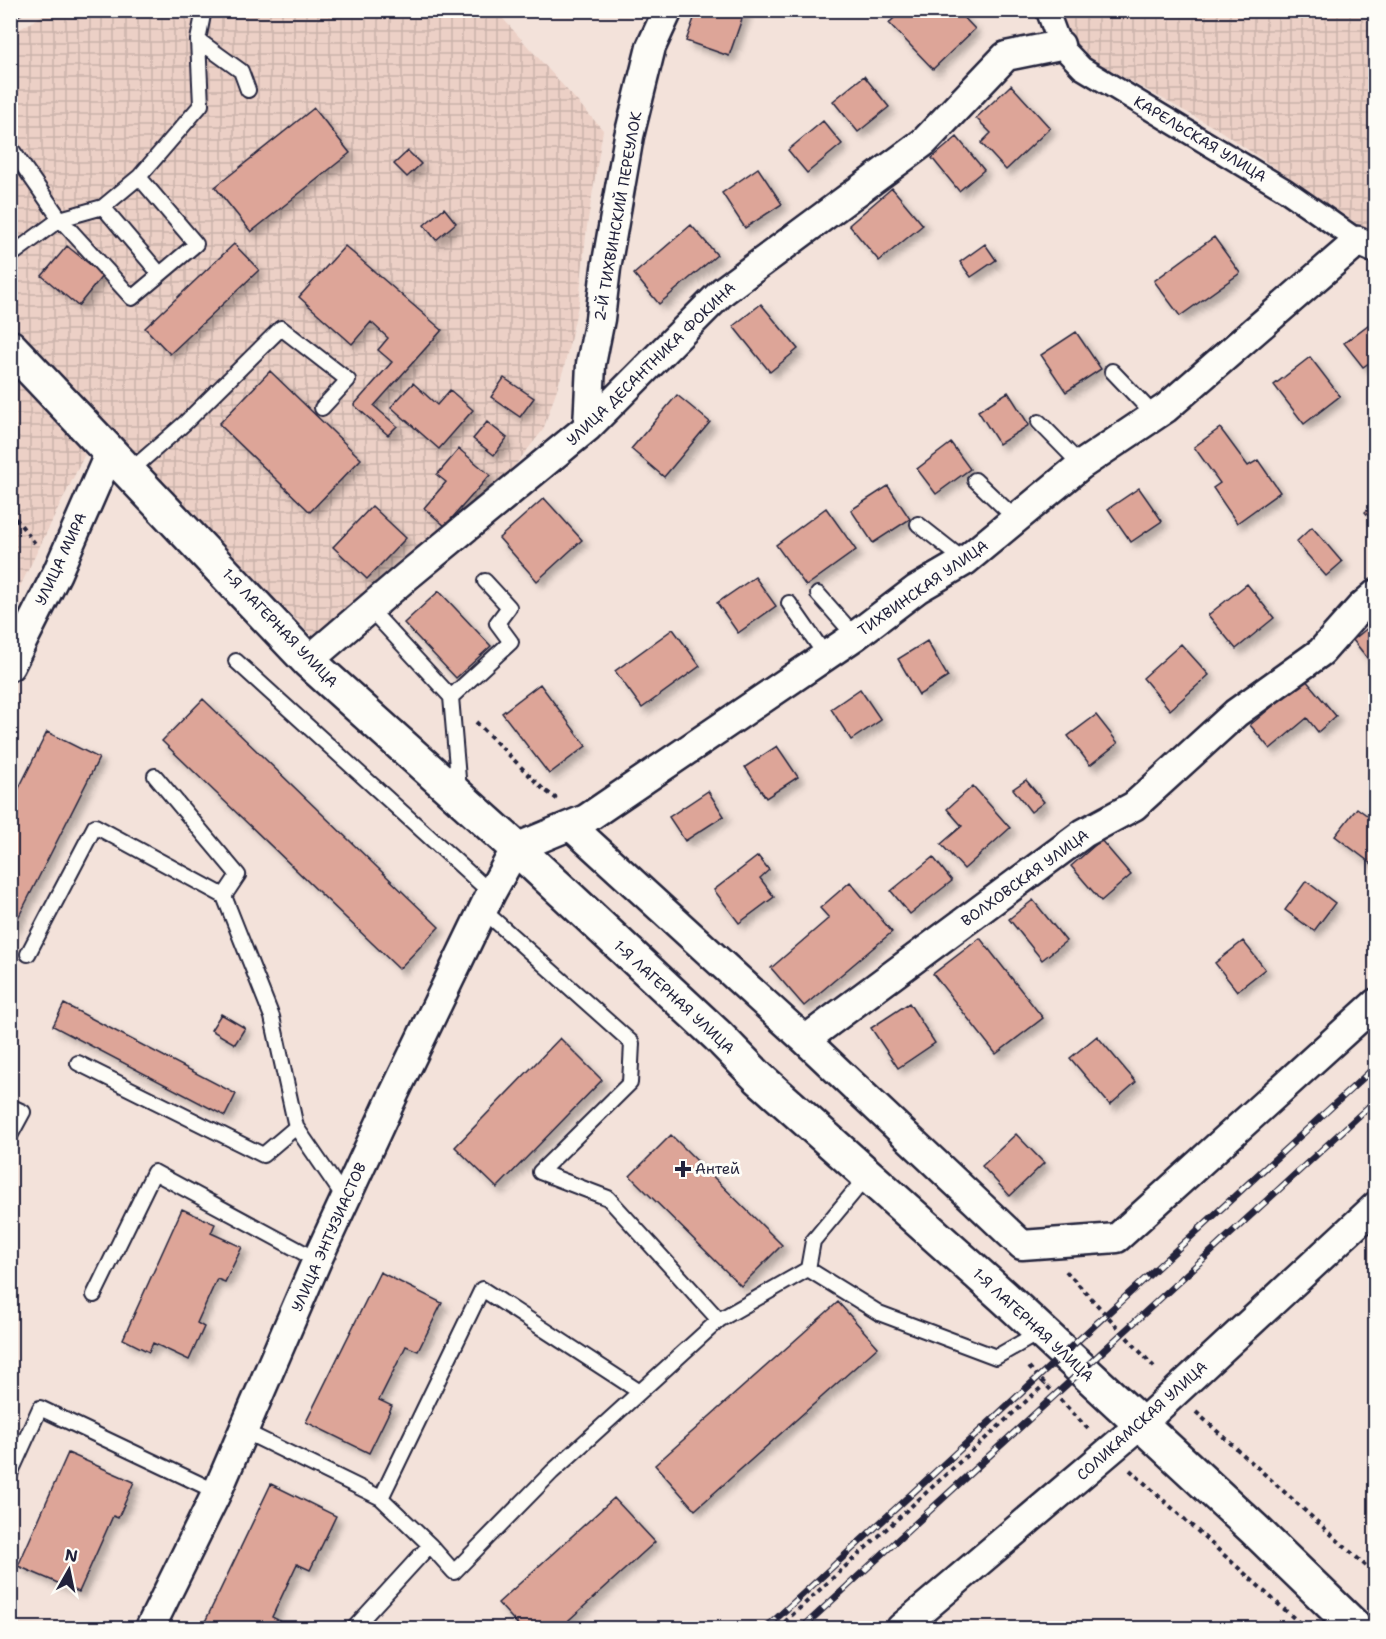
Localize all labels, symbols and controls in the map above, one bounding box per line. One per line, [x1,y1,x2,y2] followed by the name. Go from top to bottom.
[1130,91,1270,187] street label: КАРЕЛЬСКАЯ УЛИЦА
[589,109,646,322] street label: 2-Й ТИХВИНСКИЙ ПЕРЕУЛОК
[562,278,740,450] street label: УЛИЦА ДЕСАНТНИКА ФОКИНА
[31,509,91,609] street label: УЛИЦА МИРА
[854,535,992,641] street label: ТИХВИНСКАЯ УЛИЦА
[218,564,342,692] street label: 1-Я ЛАГЕРНАЯ УЛИЦА
[957,825,1093,931] street label: ВОЛХОВСКАЯ УЛИЦА
[609,936,739,1058] street label: 1-Я ЛАГЕРНАЯ УЛИЦА
[287,1159,371,1315] street label: УЛИЦА ЭНТУЗИАСТОВ
[695,1159,740,1179] place label: Антей
[676,1162,690,1176] marker: Антей
[968,1264,1098,1386] street label: 1-Я ЛАГЕРНАЯ УЛИЦА
[1072,1357,1212,1485] street label: СОЛИКАМСКАЯ УЛИЦА
[39,1540,99,1600] north arrow
[63,1544,79,1567] text: N

